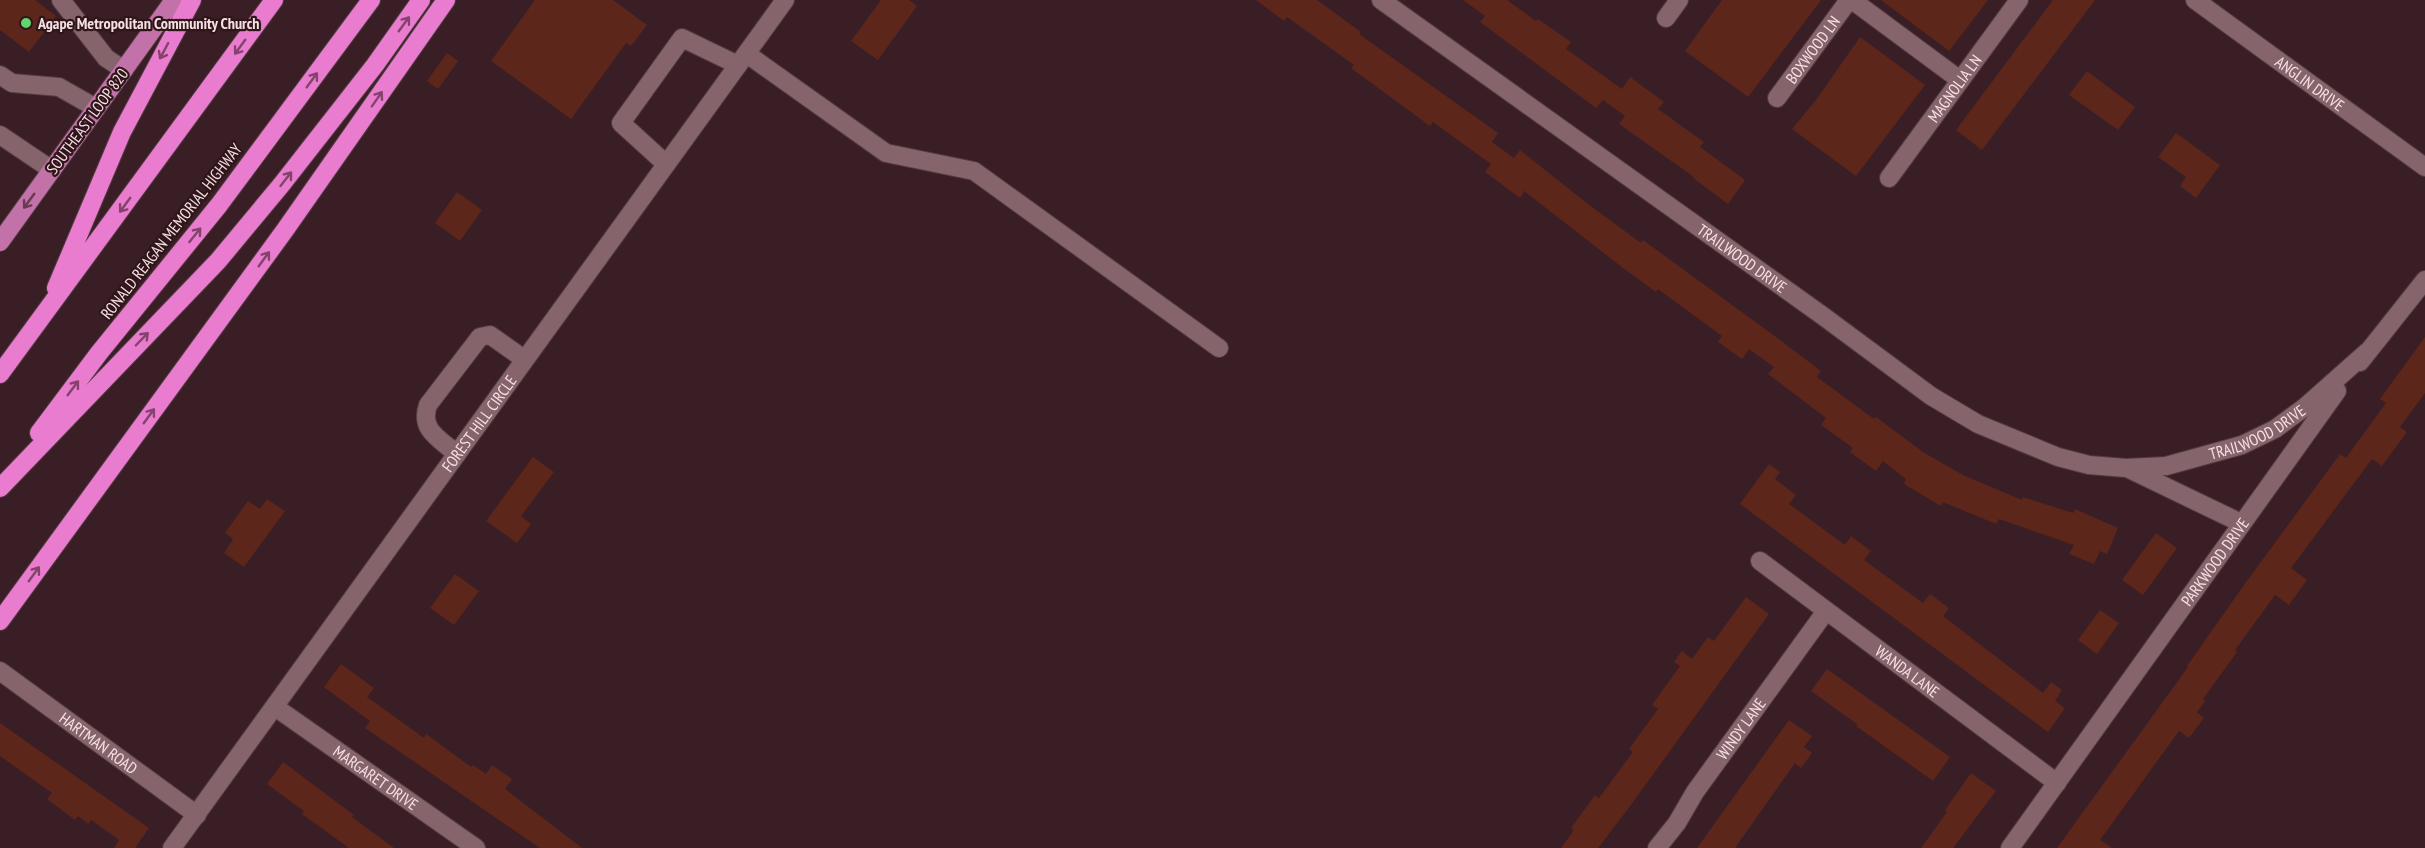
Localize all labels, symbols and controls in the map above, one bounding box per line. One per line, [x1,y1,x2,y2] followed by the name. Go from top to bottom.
[1781,12,1844,87] street label: BOXWOOD LN
[37,13,260,33] place label: Agape Metropolitan Community Church
[19,16,33,30] marker: Agape Metropolitan Community Church
[398,16,410,32] one-way arrow
[233,39,246,55] one-way arrow
[158,42,170,59] one-way arrow
[1923,51,1986,126] street label: MAGNOLIA LN
[2271,52,2348,115] street label: ANGLIN DRIVE
[42,64,132,178] street label: SOUTHEAST LOOP 820
[306,72,318,88] one-way arrow
[371,92,383,108] one-way arrow
[96,139,246,323] street label: RONALD REAGAN MEMORIAL HIGHWAY
[280,171,293,187] one-way arrow
[23,193,35,209] one-way arrow
[119,197,131,213] one-way arrow
[1693,219,1791,297] street label: TRAILWOOD DRIVE
[188,227,201,243] one-way arrow
[258,251,270,267] one-way arrow
[134,332,149,347] one-way arrow
[437,371,521,476] street label: FOREST HILL CIRCLE
[67,380,79,396] one-way arrow
[2207,400,2309,464] street label: TRAILWOOD DRIVE
[143,409,156,425] one-way arrow
[2177,514,2253,610] street label: PARKWOOD DRIVE
[28,566,41,582] one-way arrow
[1871,641,1943,702] street label: WANDA LANE
[1712,694,1770,763] street label: WINDY LANE
[56,708,141,778] street label: HARTMAN ROAD
[329,741,422,814] street label: MARGARET DRIVE

